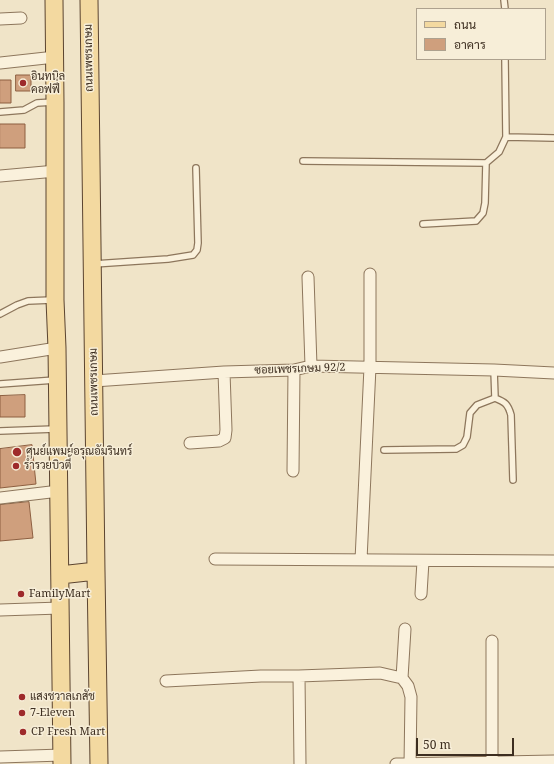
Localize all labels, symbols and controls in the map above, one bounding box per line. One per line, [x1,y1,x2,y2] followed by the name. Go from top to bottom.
[416,8,546,60] legend
[454,16,476,33] text: ถนน
[82,24,96,92] street label: ถนนเพชรเกษม
[454,36,486,53] text: อาคาร
[31,70,65,96] place label: อินทนิล คอฟฟี่
[18,78,28,88] marker: อินทนิล คอฟฟี่
[87,348,101,416] street label: ถนนเพชรเกษม
[254,361,346,377] street label: ซอยเพชรเกษม 92/2
[26,445,132,459] place label: ศูนย์แพมย์อรุณอัมรินทร์
[11,446,23,458] marker: ศูนย์แพมย์อรุณอัมรินทร์
[24,459,71,473] place label: ร่ำรวยบิวตี้
[11,461,21,471] marker: ร่ำรวยบิวตี้
[29,587,90,601] place label: FamilyMart
[16,589,26,599] marker: FamilyMart
[30,690,95,704] place label: แสงชวาลเภสัช
[17,692,27,702] marker: แสงชวาลเภสัช
[30,706,75,720] place label: 7-Eleven
[17,708,27,718] marker: 7-Eleven
[31,725,105,739] place label: CP Fresh Mart
[18,727,28,737] marker: CP Fresh Mart
[418,730,516,756] scale bar
[423,736,451,753] text: 50 m

